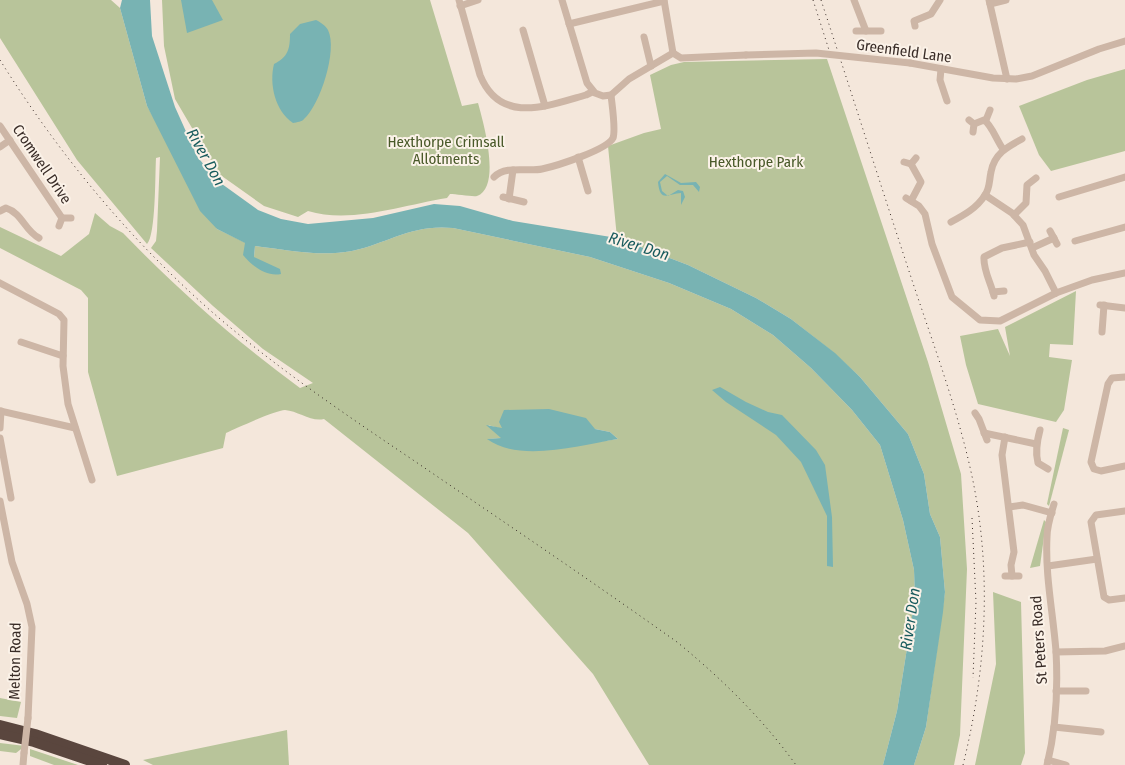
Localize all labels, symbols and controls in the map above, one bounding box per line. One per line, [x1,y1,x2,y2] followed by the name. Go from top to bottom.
[855,35,953,67] street label: Greenfield Lane
[9,121,75,207] street label: Cromwell Drive
[183,125,229,189] water label: River Don
[387,133,505,168] park label: Hexthorpe Crimsall Allotments
[709,153,803,171] park label: Hexthorpe Park
[606,228,672,264] water label: River Don
[896,587,924,651] water label: River Don
[1027,595,1051,685] street label: St Peters Road
[5,622,25,700] street label: Melton Road

